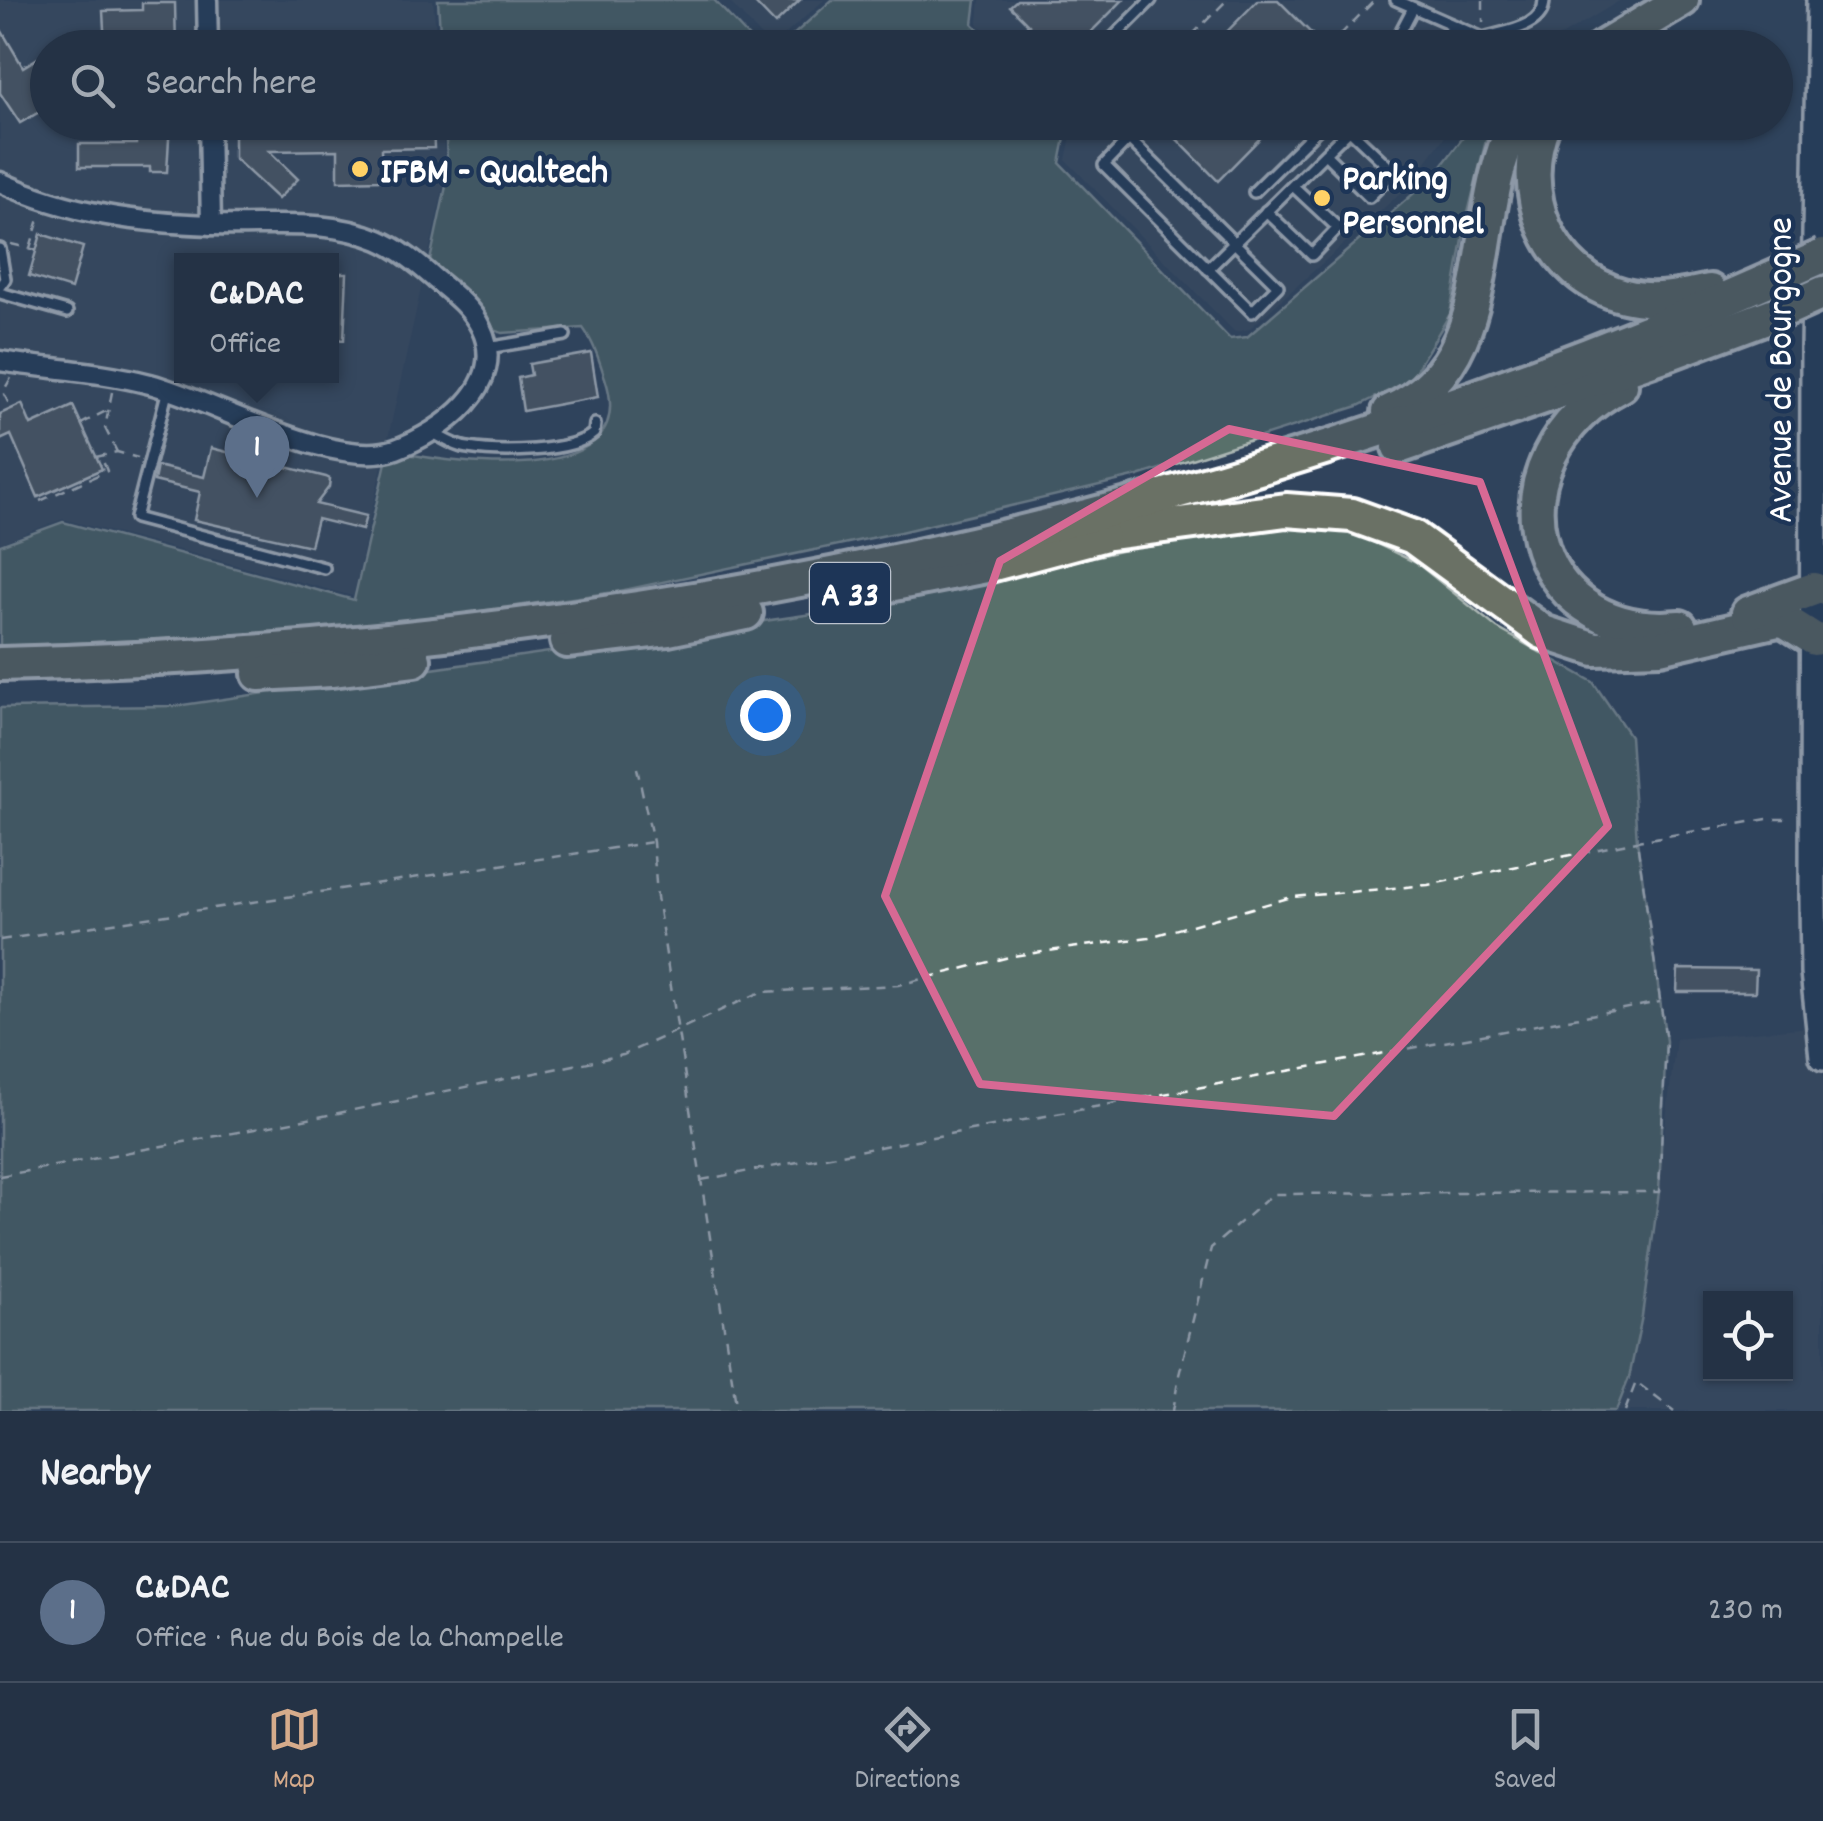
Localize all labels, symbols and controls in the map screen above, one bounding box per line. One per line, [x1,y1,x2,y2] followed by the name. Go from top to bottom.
[30,30,1793,140] search box
[65,58,120,113] icon: search
[145,58,317,113] text: Search here
[380,147,608,202] place label: IFBM - Qualtech
[1342,154,1485,253] place label: Parking Personnel
[349,158,371,180] marker: IFBM - Qualtech
[1311,187,1333,209] marker: Parking Personnel
[1756,217,1811,523] street label: Avenue de Bourgogne
[174,253,339,383] popup
[209,268,304,323] text: C&DAC
[209,323,281,369] text: Office
[224,416,290,498] pin: 1
[810,563,890,623] road number: A 33
[740,690,791,741] your location
[1703,1291,1793,1381] map controls
[1703,1291,1793,1381] button: locate
[40,1446,150,1506] text: Nearby
[135,1562,230,1617] text: C&DAC
[69,1589,76,1635] text: 1
[1708,1589,1783,1635] text: 230 m
[135,1617,564,1663] text: Office · Rue du Bois de la Champelle
[267,1702,322,1802] tab: Map
[855,1702,961,1802] tab: Directions
[1494,1702,1556,1802] tab: Saved

